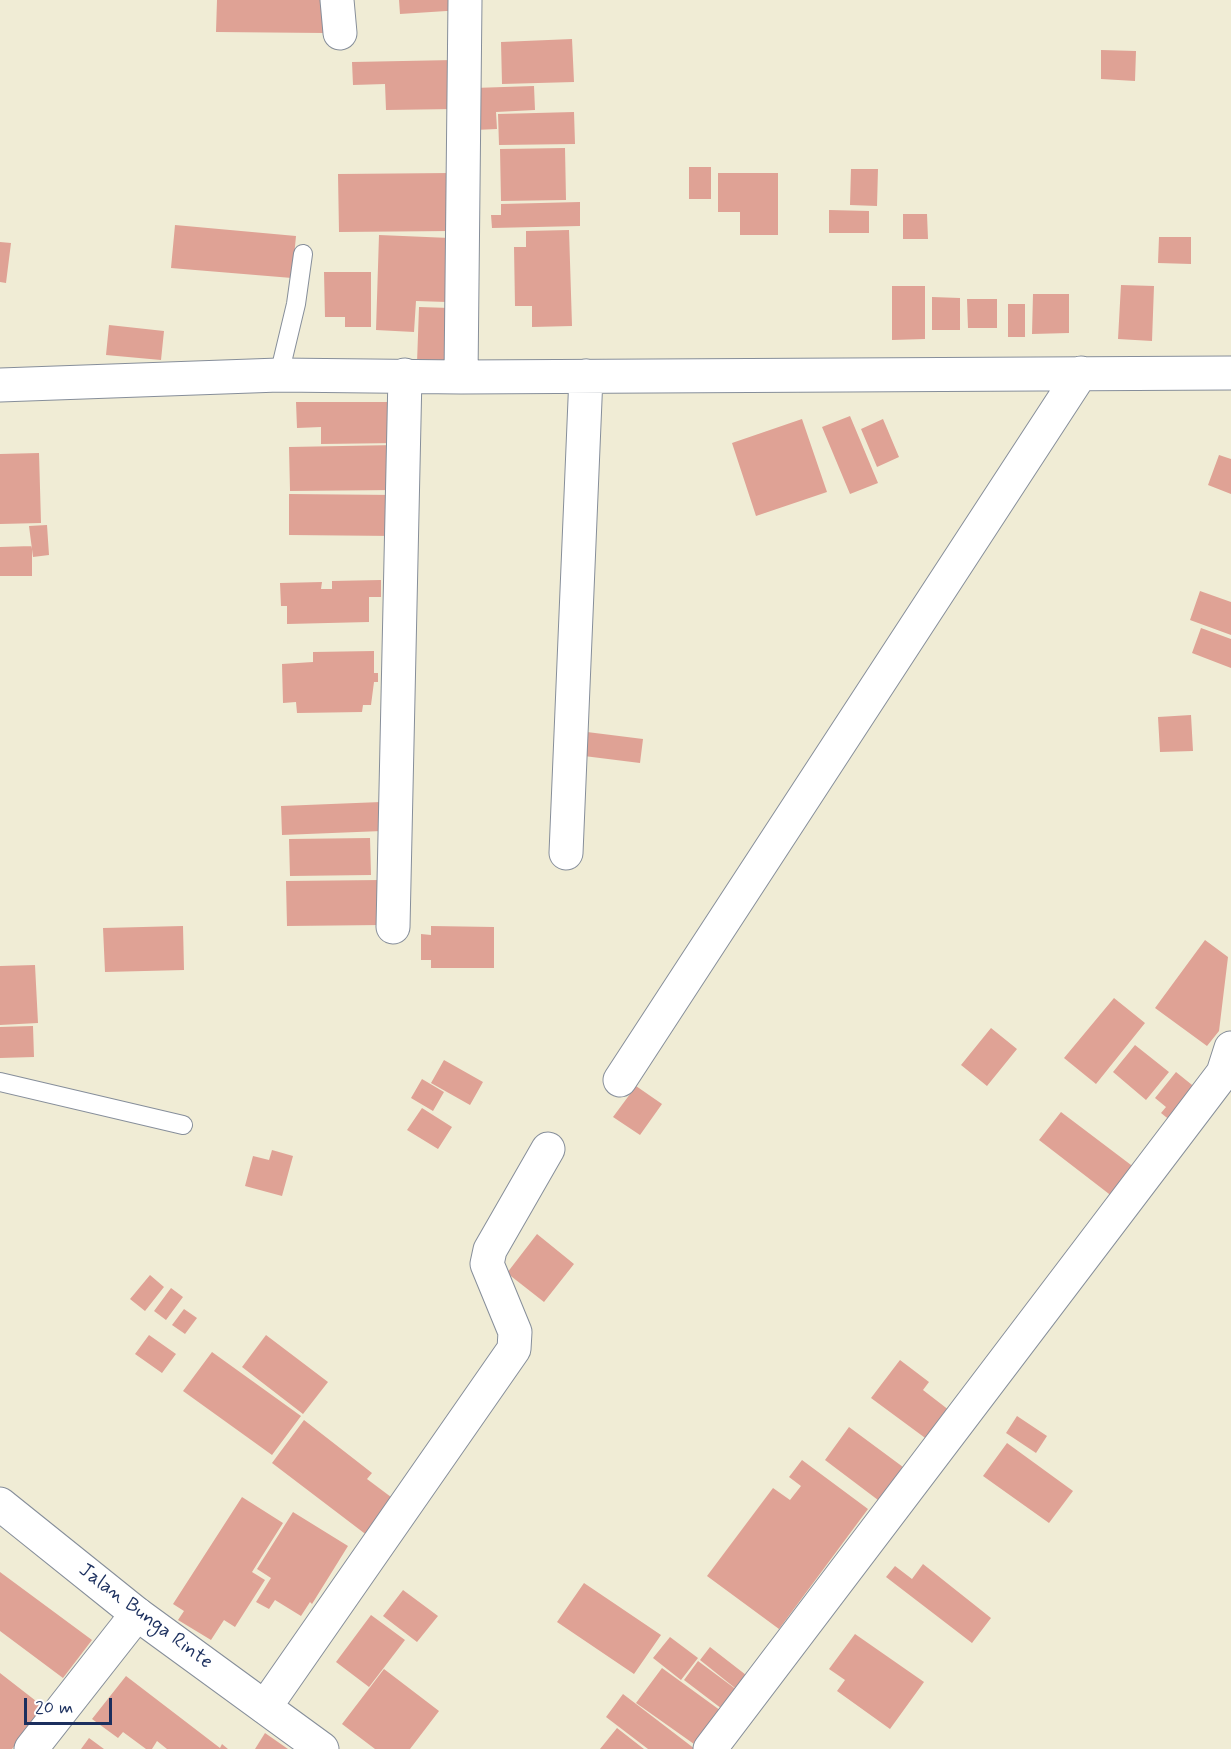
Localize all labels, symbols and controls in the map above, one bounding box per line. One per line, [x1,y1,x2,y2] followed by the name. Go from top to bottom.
[73,1559,217,1675] street label: Jalan Bunga Rinte
[27,1686,116,1724] scale bar
[35,1696,73,1720] text: 20 m

